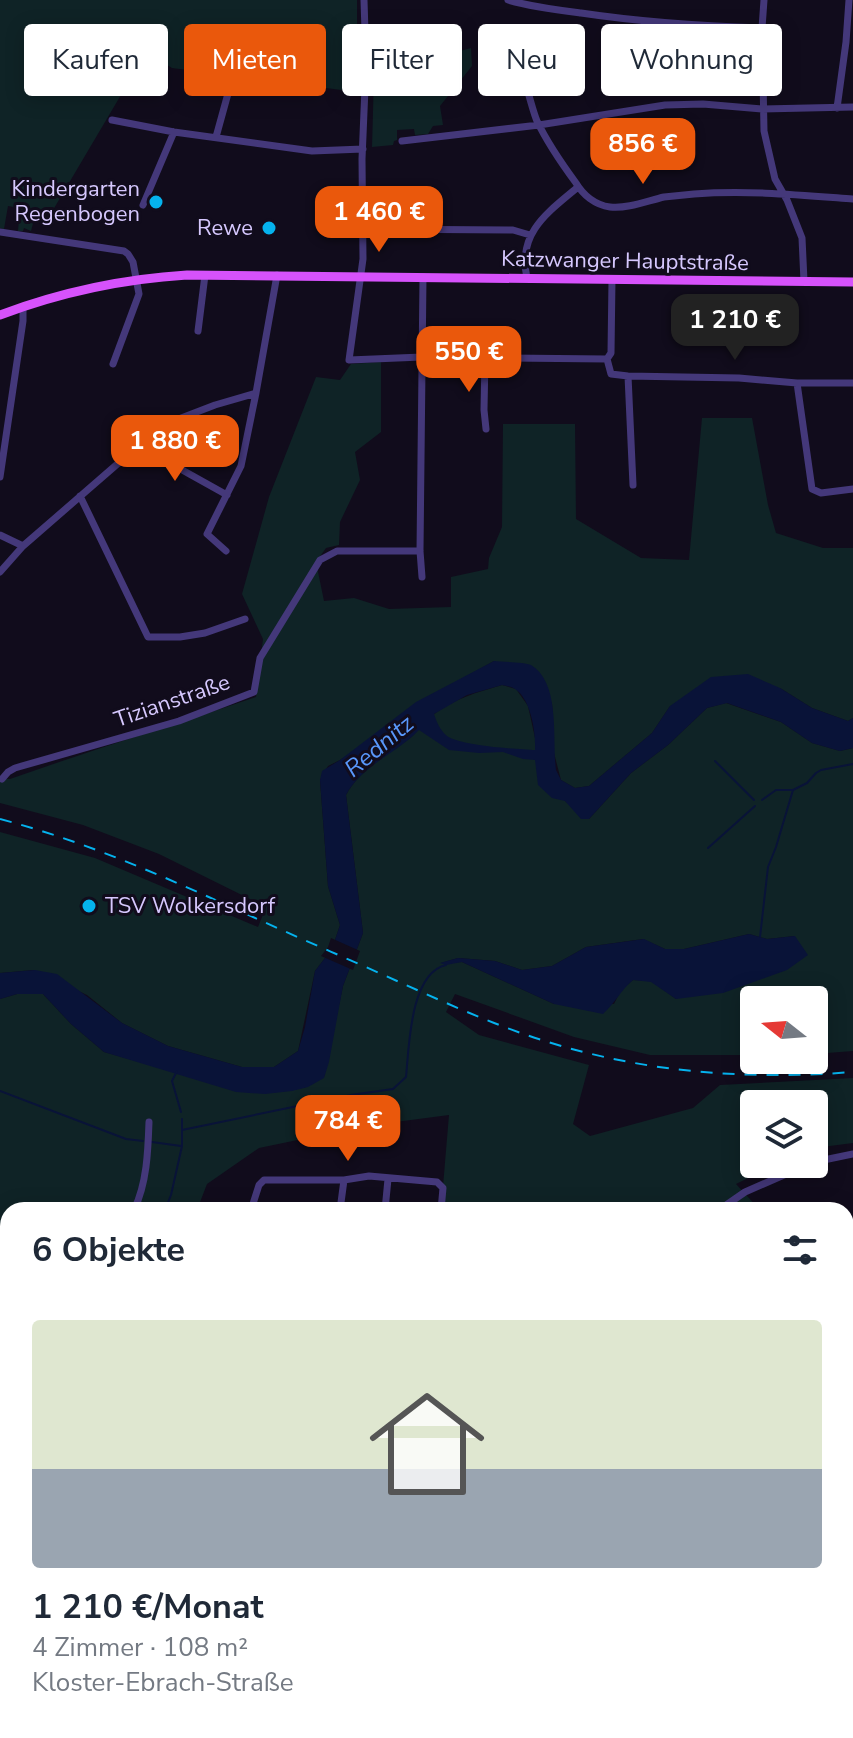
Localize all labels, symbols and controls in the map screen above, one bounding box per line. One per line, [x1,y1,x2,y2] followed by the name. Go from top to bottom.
[24,24,168,96] chip: Kaufen
[184,24,326,96] chip: Mieten
[342,24,462,96] chip: Filter
[478,24,585,96] chip: Neu
[601,24,782,96] chip: Wohnung
[587,118,699,186] pin: 856 €
[608,126,678,161] text: 856 €
[12,174,140,229] place label: Kindergarten Regenbogen
[305,186,453,254] pin: 1 460 €
[147,193,165,211] marker: Kindergarten Regenbogen
[333,194,425,229] text: 1 460 €
[197,213,253,243] place label: Rewe
[260,219,278,237] marker: Rewe
[501,244,749,278] street label: Katzwanger Hauptstraße
[661,294,809,362] pin: 1 210 €
[689,302,781,337] text: 1 210 €
[413,326,525,394] pin: 550 €
[434,334,504,369] text: 550 €
[101,415,249,483] pin: 1 880 €
[129,423,221,458] text: 1 880 €
[110,667,234,735] street label: Tizianstraße
[338,707,421,784] water label: Rednitz
[105,891,276,921] place label: TSV Wolkersdorf
[80,897,98,915] marker: TSV Wolkersdorf
[740,986,828,1074] north arrow
[740,986,828,1178] map controls
[740,1090,828,1178] button: layers
[292,1095,404,1163] pin: 784 €
[313,1103,383,1138] text: 784 €
[32,1227,185,1273] text: 6 Objekte
[778,1228,822,1272] icon: filters
[355,1372,499,1516] icon: home
[32,1584,264,1630] text: 1 210 €/Monat
[32,1630,248,1665] text: 4 Zimmer · 108 m²
[32,1665,294,1700] text: Kloster-Ebrach-Straße

